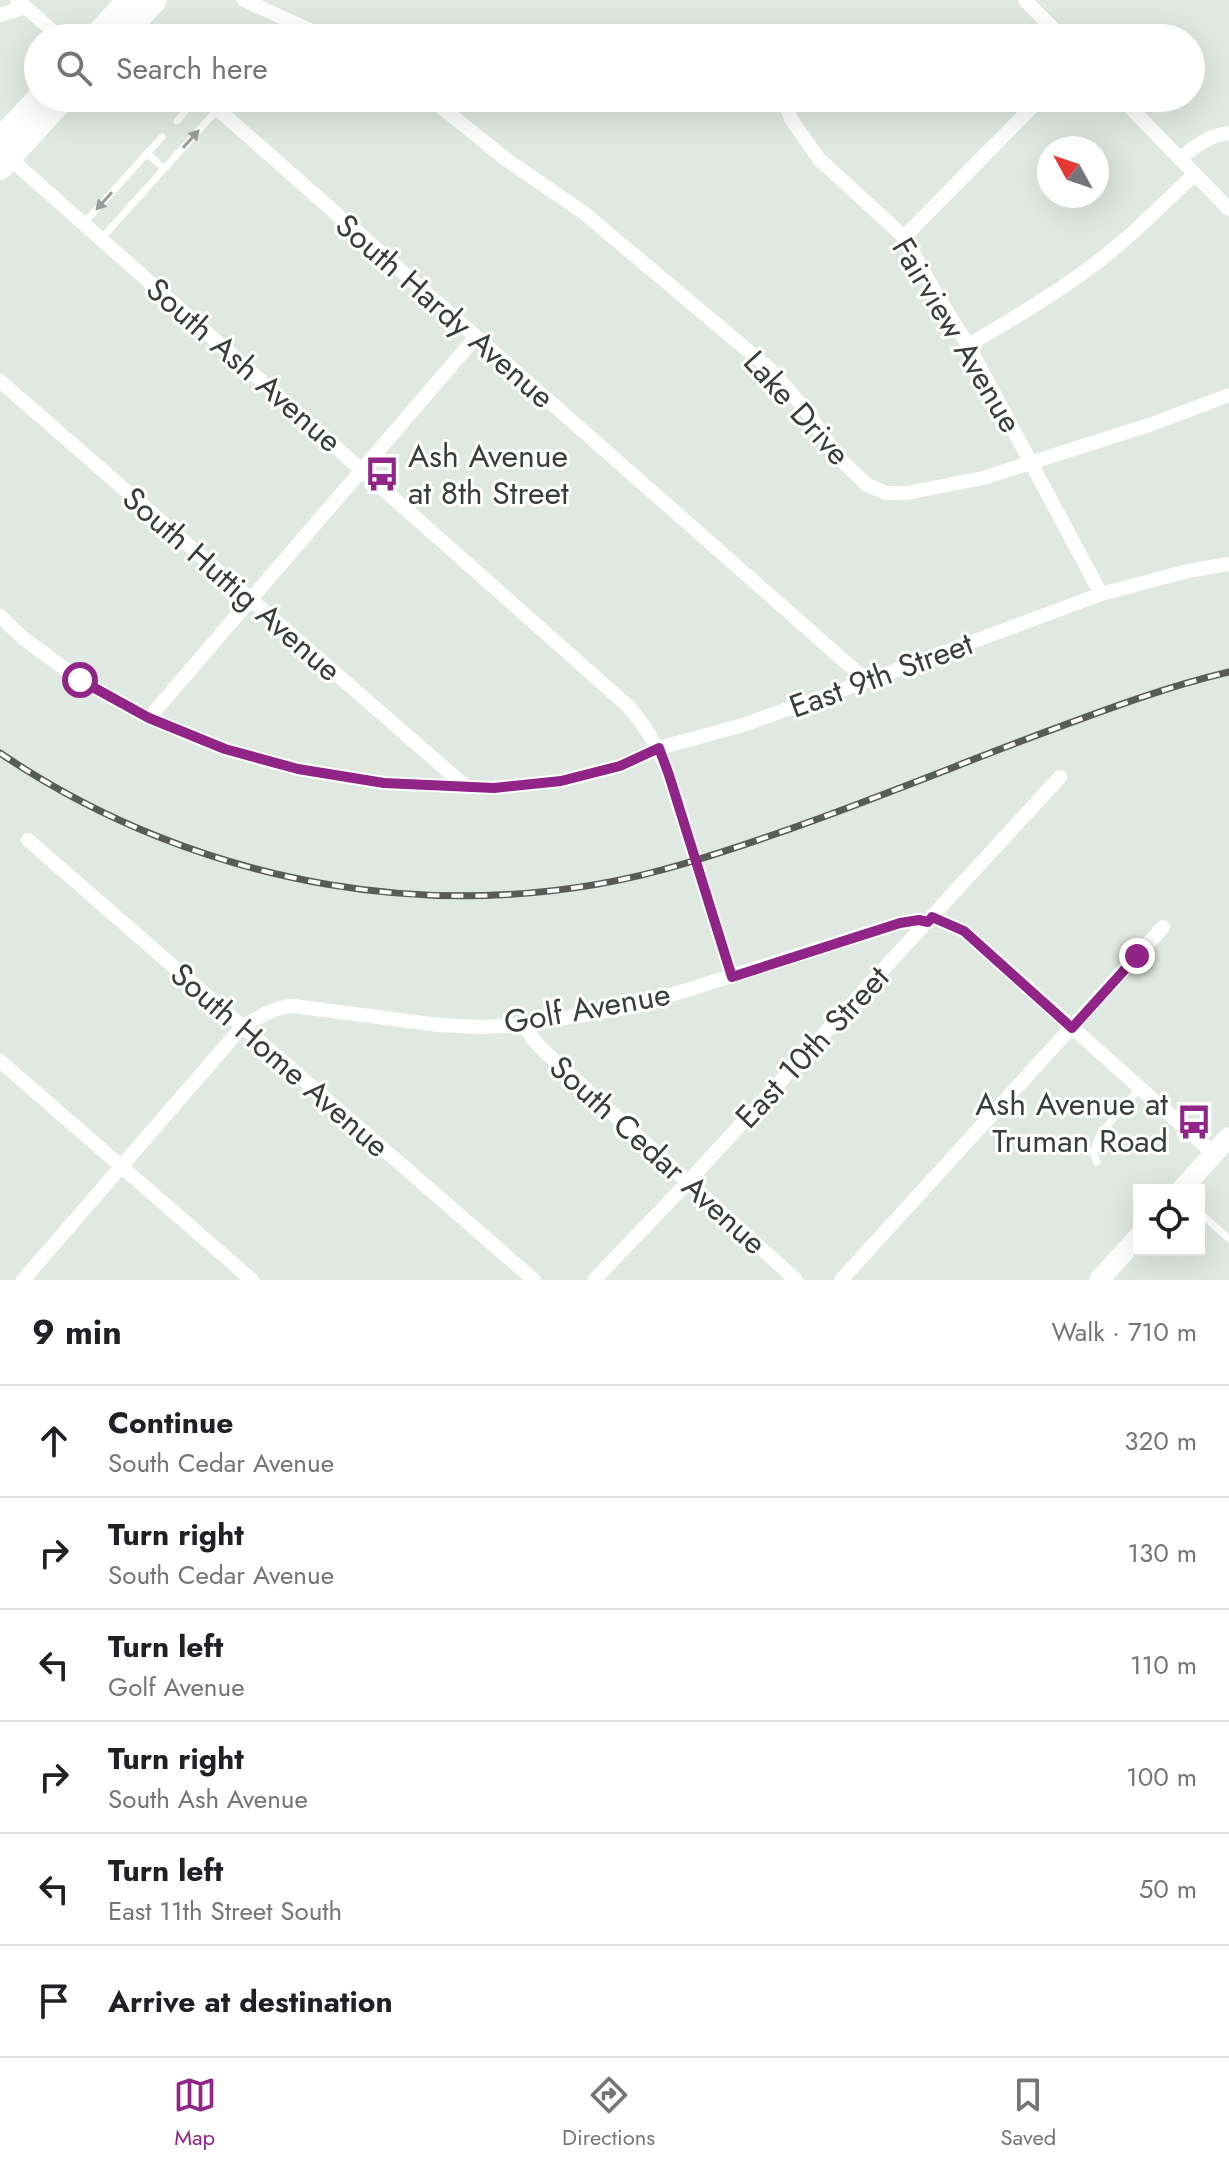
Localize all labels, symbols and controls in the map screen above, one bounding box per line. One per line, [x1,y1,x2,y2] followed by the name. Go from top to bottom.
[24,24,1205,112] search box
[52,46,96,90] icon: search
[116,47,268,90] text: Search here
[182,130,199,150] one-way arrow
[1037,136,1109,208] north arrow
[96,191,114,210] one-way arrow
[325,203,565,419] street label: South Hardy Avenue
[881,229,1033,441] street label: Fairview Avenue
[136,267,352,463] street label: South Ash Avenue
[733,340,861,476] street label: Lake Drive
[408,433,569,516] place label: Ash Avenue at 8th Street
[363,455,401,493] bus stop icon: Ash Avenue at 8th Street
[112,476,352,692] street label: South Huttig Avenue
[783,620,979,729] street label: East 9th Street
[62,662,98,698] route start
[1119,938,1155,974] route end
[160,952,400,1168] street label: South Home Avenue
[725,955,900,1138] street label: East 10th Street
[500,971,674,1045] street label: Golf Avenue
[539,1045,777,1265] street label: South Cedar Avenue
[975,1081,1168,1164] place label: Ash Avenue at Truman Road
[1175,1103,1213,1141] bus stop icon: Ash Avenue at Truman Road
[1133,1184,1205,1256] map controls
[1133,1184,1205,1256] button: locate
[32,1308,122,1357] text: 9 min
[1052,1313,1197,1351] text: Walk · 710 m
[108,1401,234,1444] text: Continue
[32,1419,76,1463] icon: ahead
[1124,1422,1197,1460] text: 320 m
[108,1444,334,1482] text: South Cedar Avenue
[108,1513,244,1556] text: Turn right
[32,1531,76,1575] icon: right
[1127,1534,1197,1572] text: 130 m
[108,1556,334,1594] text: South Cedar Avenue
[108,1625,223,1668] text: Turn left
[32,1643,76,1687] icon: left
[1130,1646,1197,1684] text: 110 m
[108,1668,245,1706] text: Golf Avenue
[108,1737,244,1780] text: Turn right
[32,1755,76,1799] icon: right
[1126,1758,1197,1796] text: 100 m
[108,1780,308,1818] text: South Ash Avenue
[108,1849,223,1892] text: Turn left
[32,1867,76,1911] icon: left
[1139,1870,1197,1908] text: 50 m
[108,1892,342,1930] text: East 11th Street South
[32,1979,76,2023] icon: arrive
[108,1980,393,2023] text: Arrive at destination
[173,2073,217,2153] tab: Map
[562,2073,655,2153] tab: Directions
[1001,2073,1056,2153] tab: Saved

